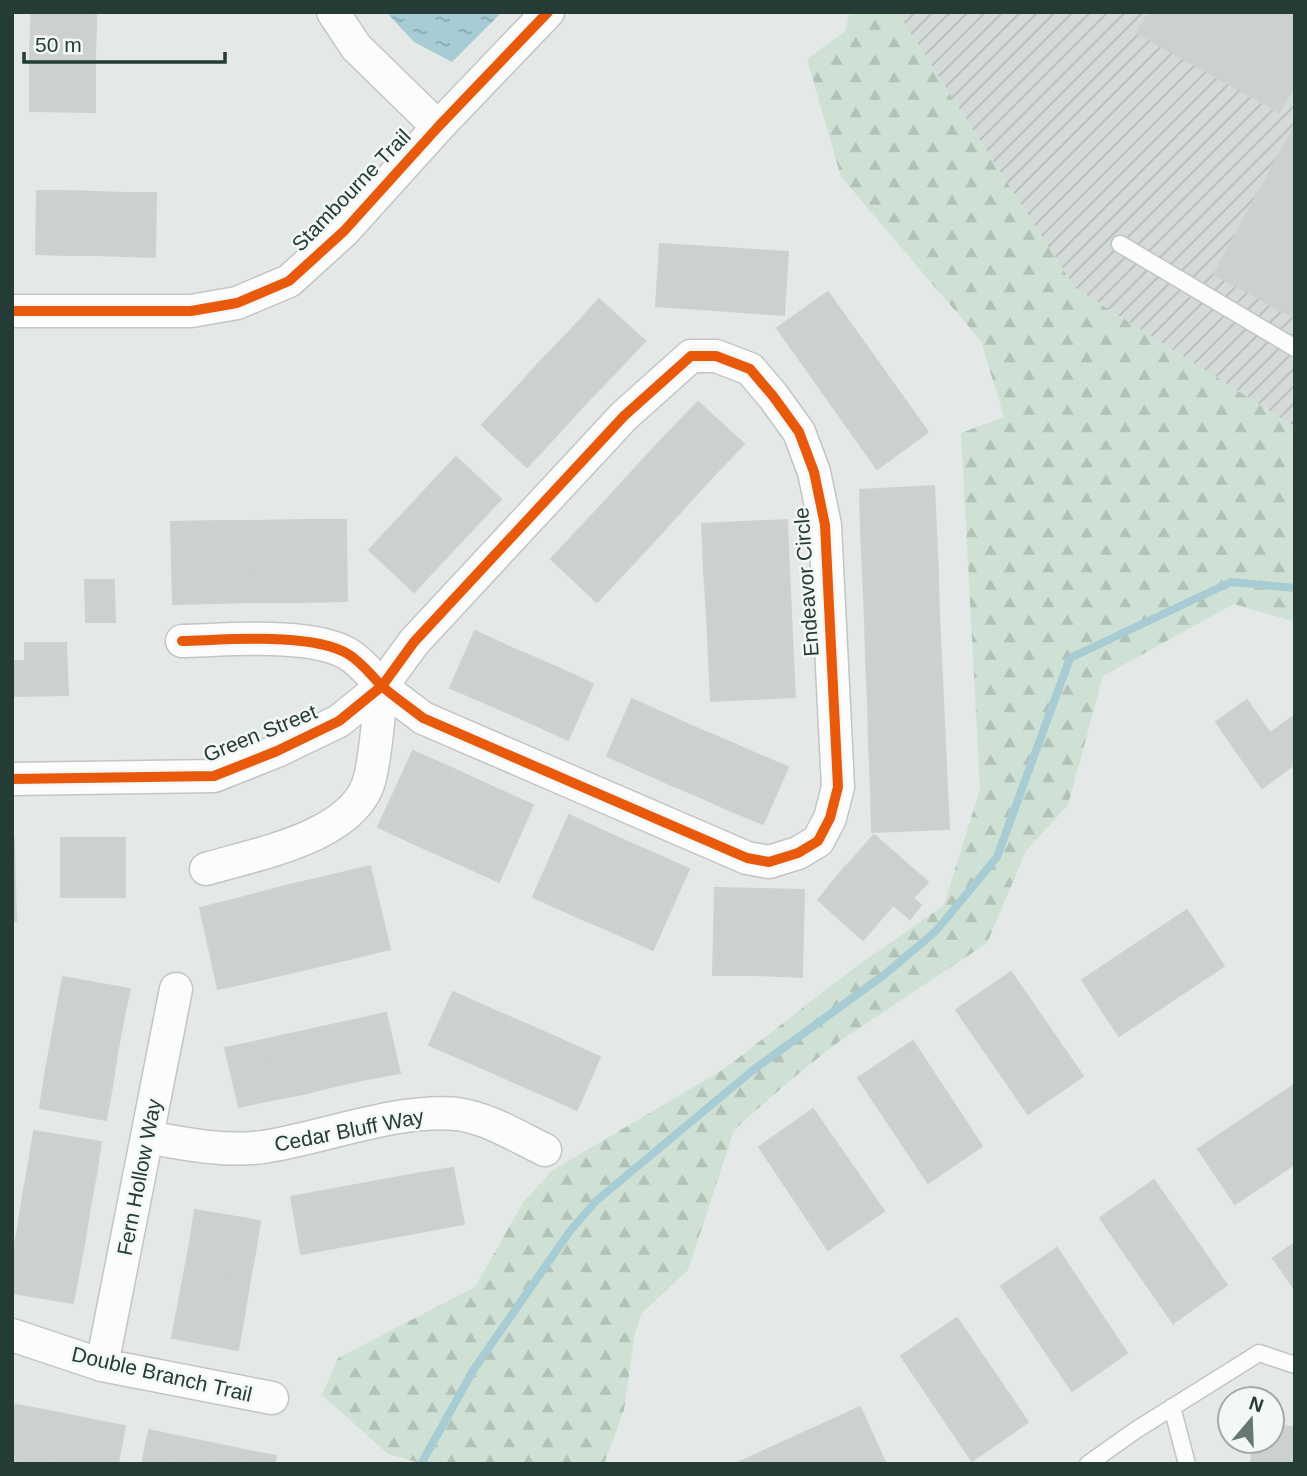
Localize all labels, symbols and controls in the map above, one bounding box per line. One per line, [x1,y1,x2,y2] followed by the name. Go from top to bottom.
[24,21,226,65] scale bar
[35,33,82,56] text: 50 m
[287,124,415,256] street label: Stambourne Trail
[789,507,823,657] street label: Endeavor Circle
[200,700,320,766] street label: Green Street
[113,1096,166,1257] street label: Fern Hollow Way
[272,1104,426,1156] street label: Cedar Bluff Way
[70,1342,254,1406] street label: Double Branch Trail
[1216,1385,1286,1455] north arrow
[1246,1392,1266,1417] text: N

